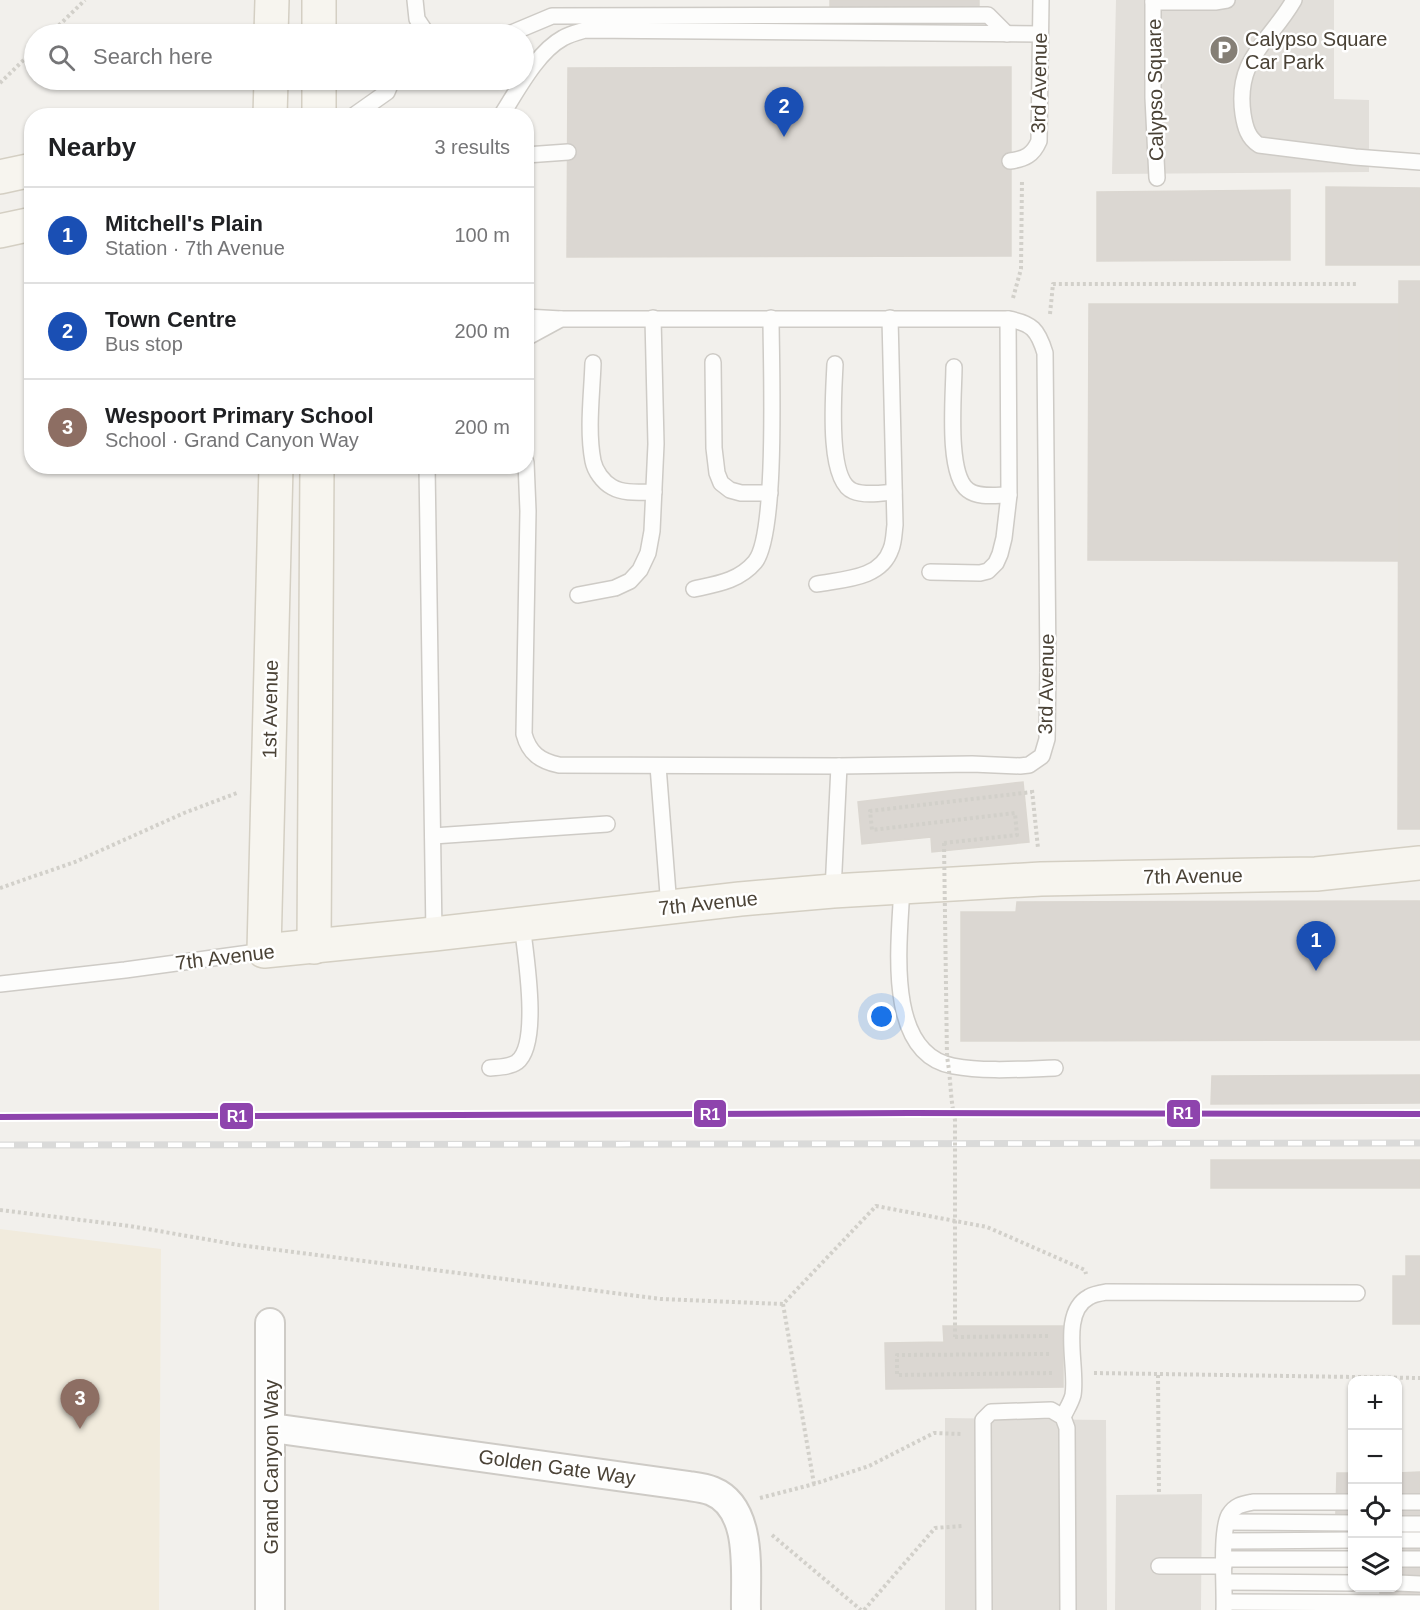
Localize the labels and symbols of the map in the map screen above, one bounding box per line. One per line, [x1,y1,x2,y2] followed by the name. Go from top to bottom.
[1143,19,1167,161] street label: Calypso Square
[1245,28,1387,73] place label: Calypso Square Car Park
[1027,32,1051,134] street label: 3rd Avenue
[1208,34,1240,66] parking icon: Calypso Square Car Park
[764,88,804,137] pin: 2
[1034,633,1058,735] street label: 3rd Avenue
[258,660,282,758] street label: 1st Avenue
[1143,864,1243,888] street label: 7th Avenue
[657,887,759,919] street label: 7th Avenue
[1296,922,1336,971] pin: 1
[174,940,276,974] street label: 7th Avenue
[867,1002,896,1031] your location
[693,1099,727,1128] line badge: R1
[1166,1099,1201,1128] line badge: R1
[219,1102,254,1130] line badge: R1
[1173,1105,1193,1122] text: R1
[700,1106,720,1123] text: R1
[227,1108,247,1125] text: R1
[60,1380,100,1429] pin: 3
[260,1380,282,1554] street label: Grand Canyon Way
[477,1445,637,1489] street label: Golden Gate Way

